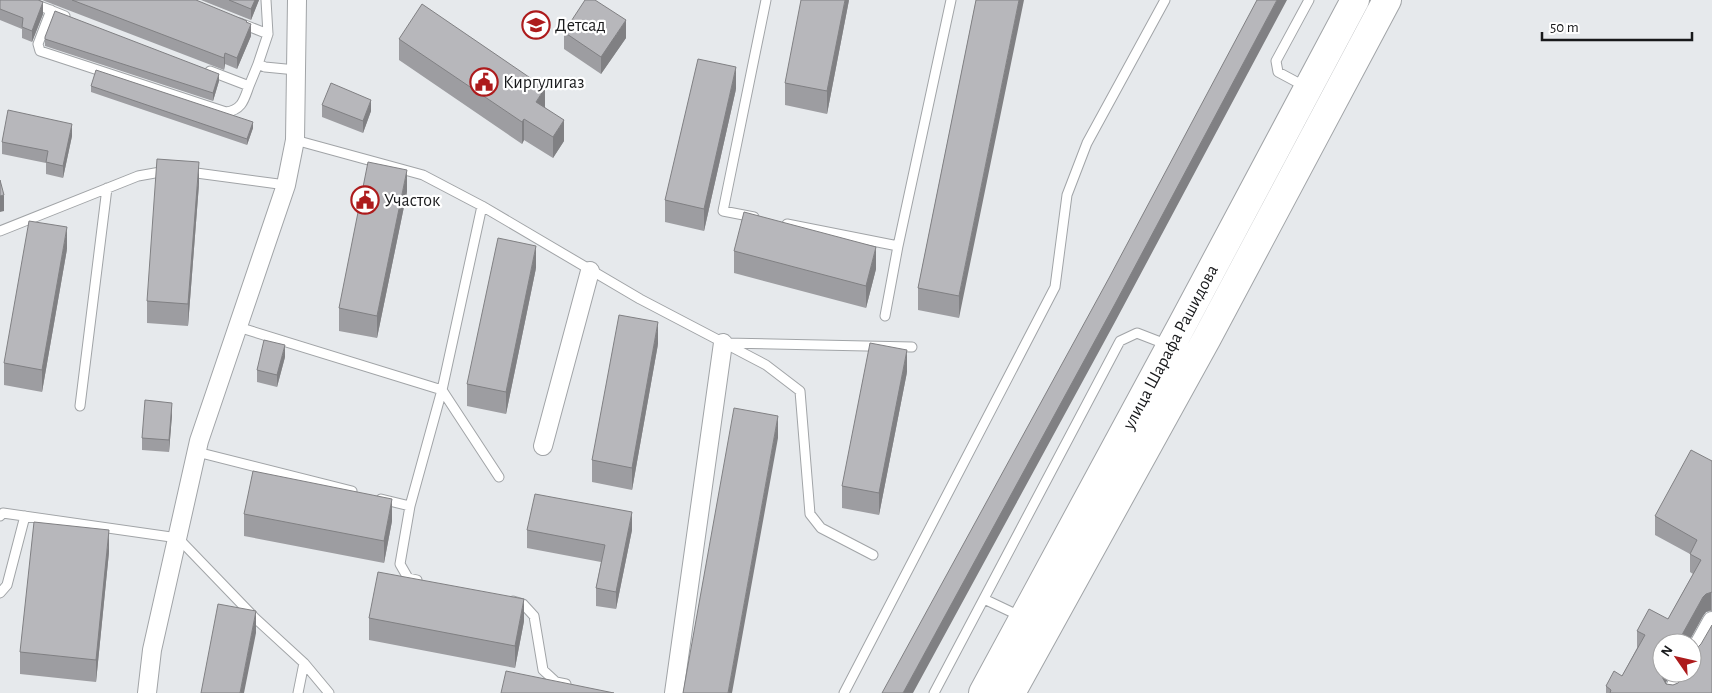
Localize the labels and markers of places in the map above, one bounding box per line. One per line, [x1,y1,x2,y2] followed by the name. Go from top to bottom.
[521,10,551,40] school or university icon: Детсад
[555,17,606,35] place label: Детсад
[469,67,499,97] public building icon: Киргулигаз
[503,74,585,92] place label: Киргулигаз
[350,185,380,215] public building icon: Участок
[384,192,441,210] place label: Участок

